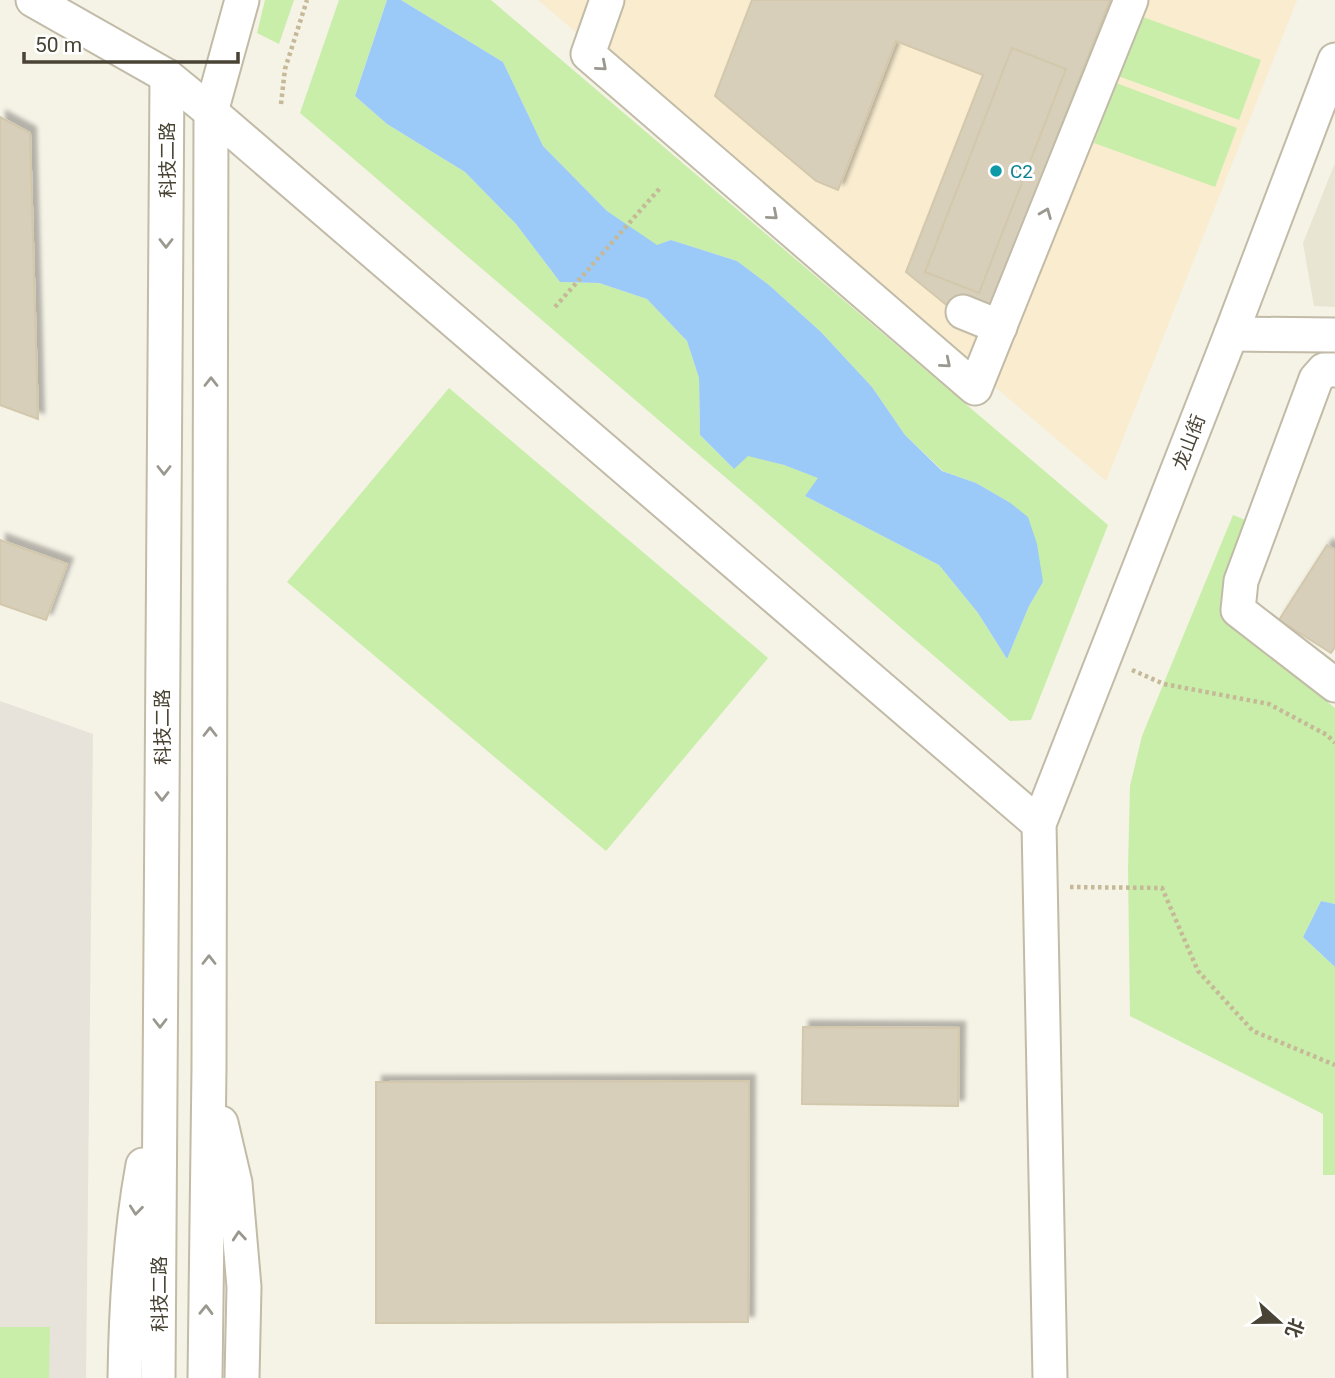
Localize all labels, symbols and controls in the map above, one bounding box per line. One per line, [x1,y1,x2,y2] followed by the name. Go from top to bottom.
[24,21,238,65] scale bar
[35,33,82,57] text: 50 m
[594,58,607,70] one-way arrow
[156,122,179,198] street label: 科技二路
[1010,160,1033,183] place label: C2
[988,163,1004,179] marker: C2
[765,207,778,219] one-way arrow
[1037,208,1051,220] one-way arrow
[158,238,174,248] one-way arrow
[938,355,951,367] one-way arrow
[203,377,219,387] one-way arrow
[1168,411,1210,473] street label: 龙山街
[156,465,172,476] one-way arrow
[151,689,174,765] street label: 科技二路
[202,727,218,737] one-way arrow
[154,790,169,801] one-way arrow
[201,954,217,965] one-way arrow
[152,1018,168,1029] one-way arrow
[129,1204,144,1215] one-way arrow
[232,1231,247,1242] one-way arrow
[148,1256,171,1332] street label: 科技二路
[1244,1287,1314,1357] north arrow
[198,1304,214,1315] one-way arrow
[1280,1315,1309,1341] text: 北

